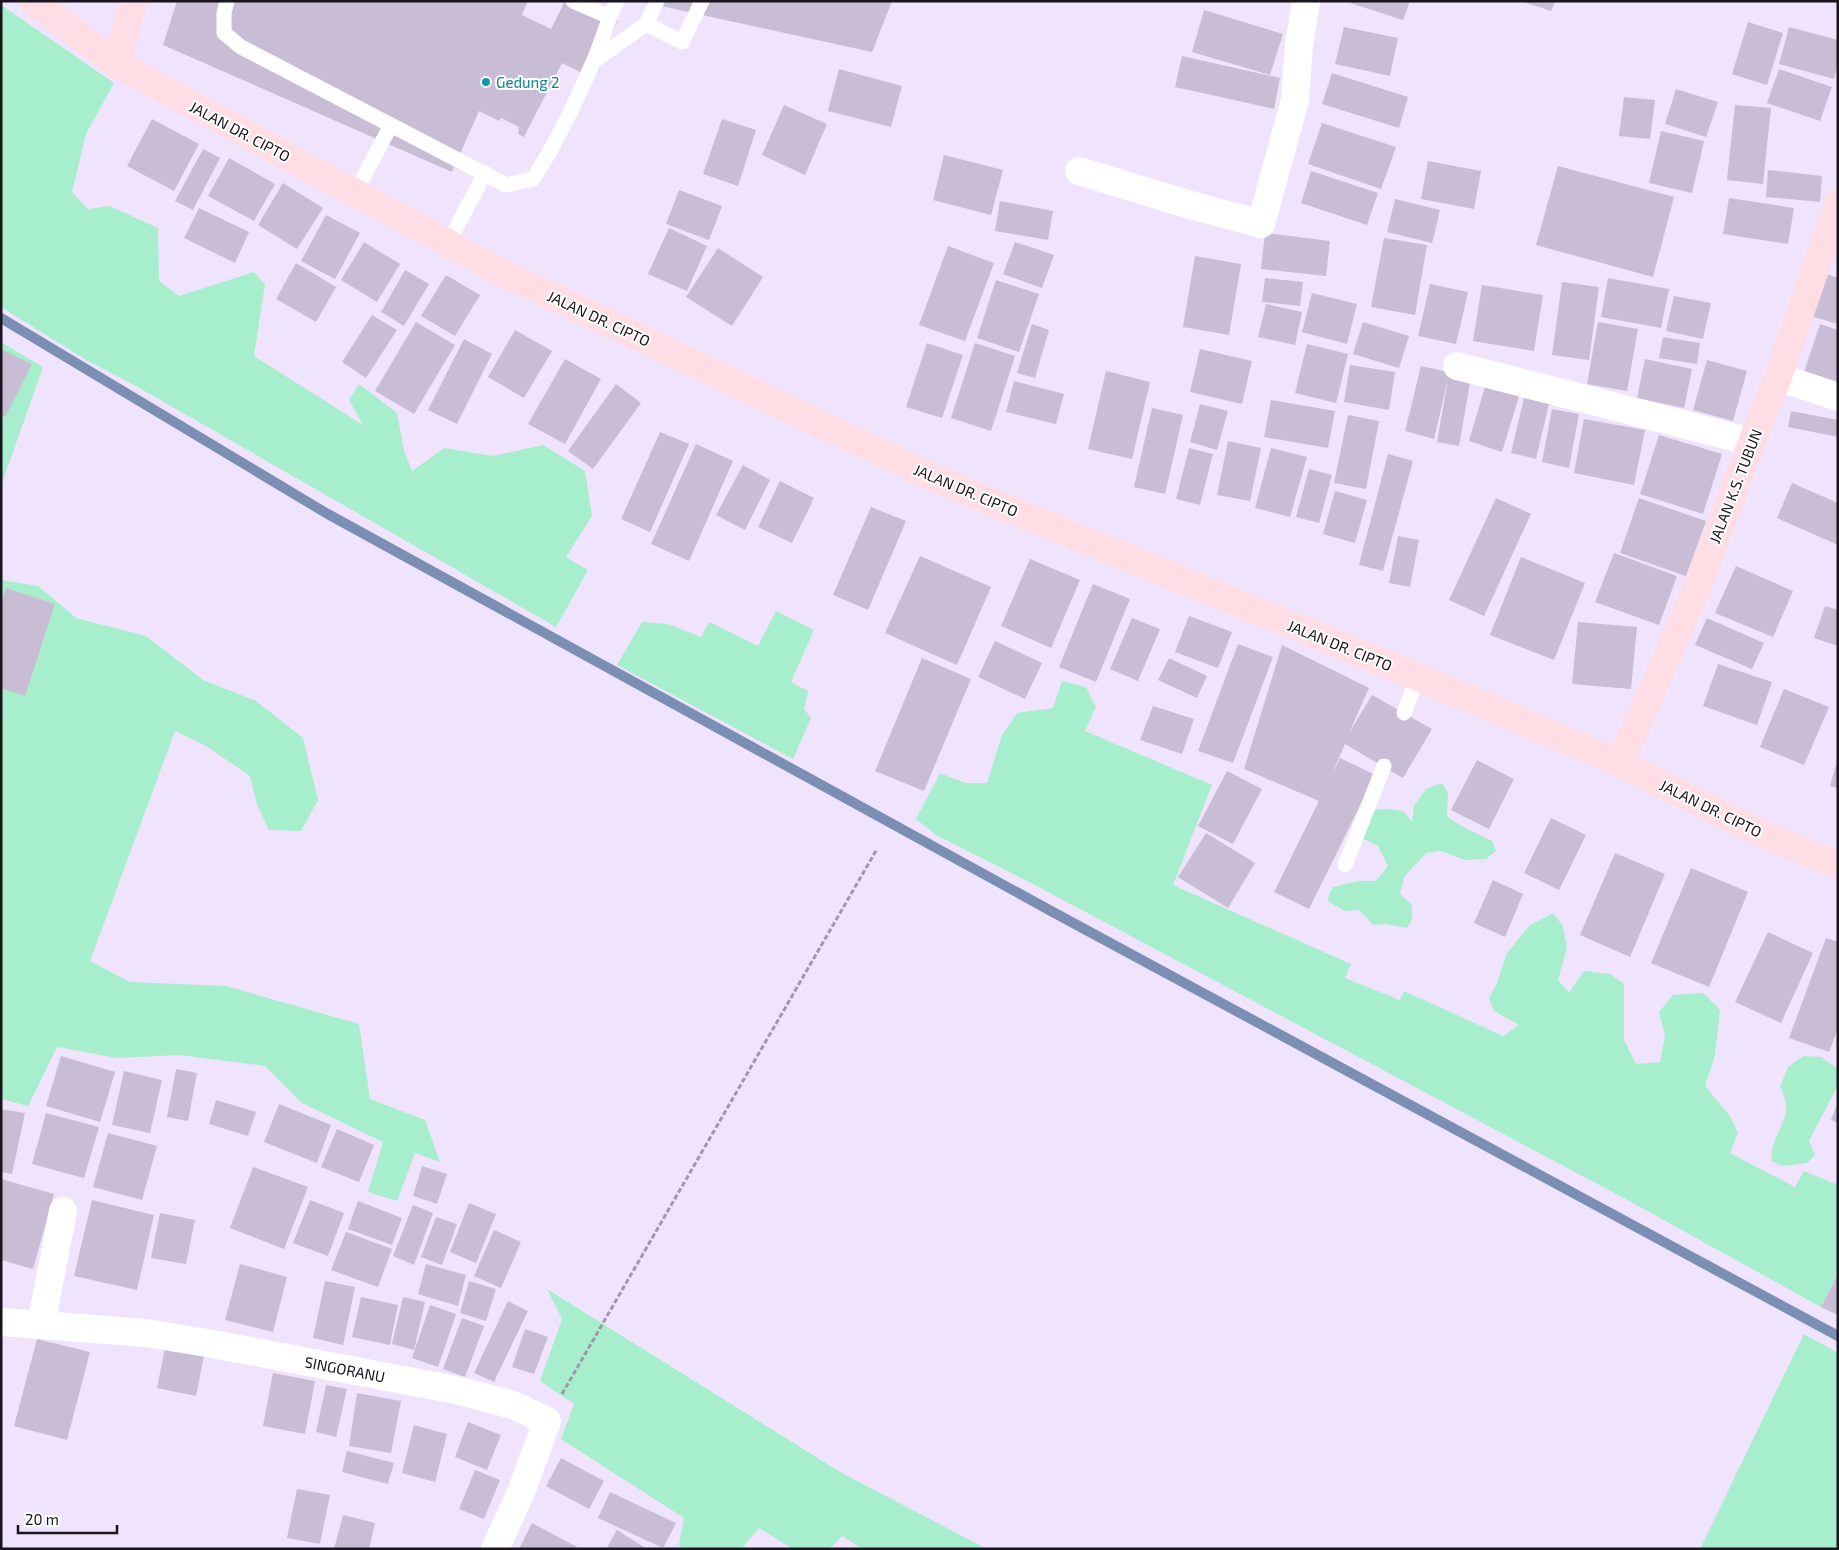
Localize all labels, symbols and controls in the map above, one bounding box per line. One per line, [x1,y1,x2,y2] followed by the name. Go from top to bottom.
[496,73,559,91] place label: Gedung 2
[480,76,492,88] marker: Gedung 2
[187,97,293,165] street label: JALAN DR. CIPTO
[545,286,653,350] street label: JALAN DR. CIPTO
[1705,426,1765,546] street label: JALAN K.S. TUBUN
[911,460,1021,520] street label: JALAN DR. CIPTO
[1285,616,1395,674] street label: JALAN DR. CIPTO
[1657,776,1765,840] street label: JALAN DR. CIPTO
[303,1352,387,1386] street label: SINGORANU
[18,1502,116,1534] scale bar
[25,1510,59,1528] text: 20 m

